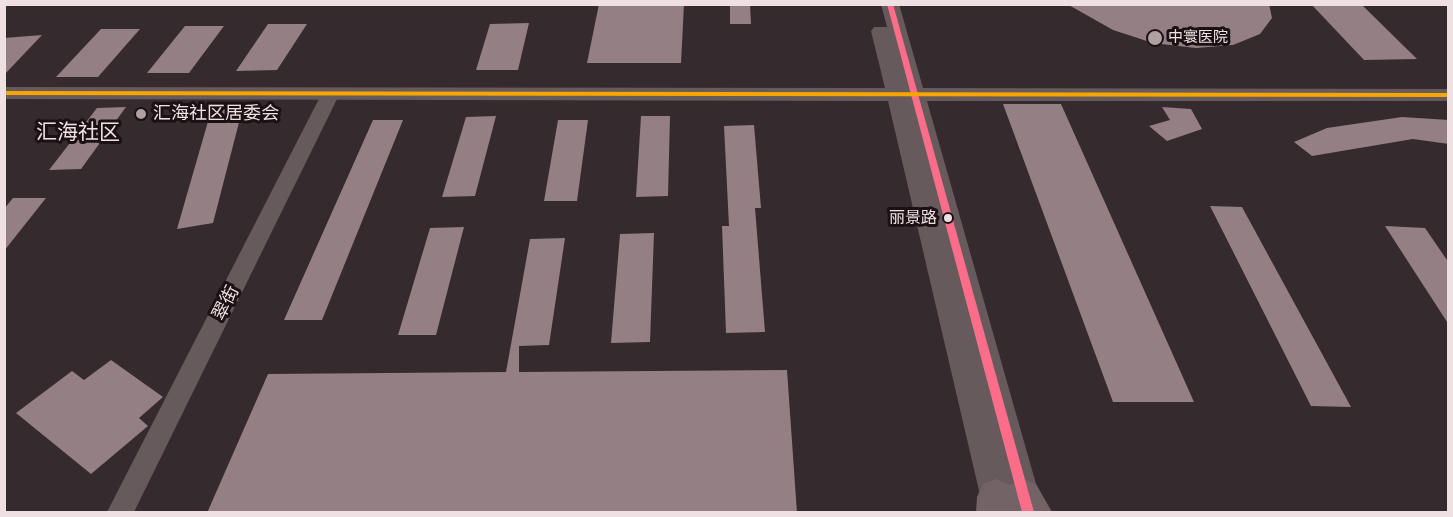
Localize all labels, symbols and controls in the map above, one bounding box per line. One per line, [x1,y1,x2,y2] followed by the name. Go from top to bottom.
[1146,29,1164,47] marker: 中寰医院
[1168,29,1228,47] place label: 中寰医院
[153,103,279,125] place label: 汇海社区居委会
[134,107,148,121] marker: 汇海社区居委会
[36,120,120,146] district label: 汇海社区
[889,208,937,228] place label: 丽景路
[942,212,954,224] marker: 丽景路
[208,282,244,324] street label: 翠街

